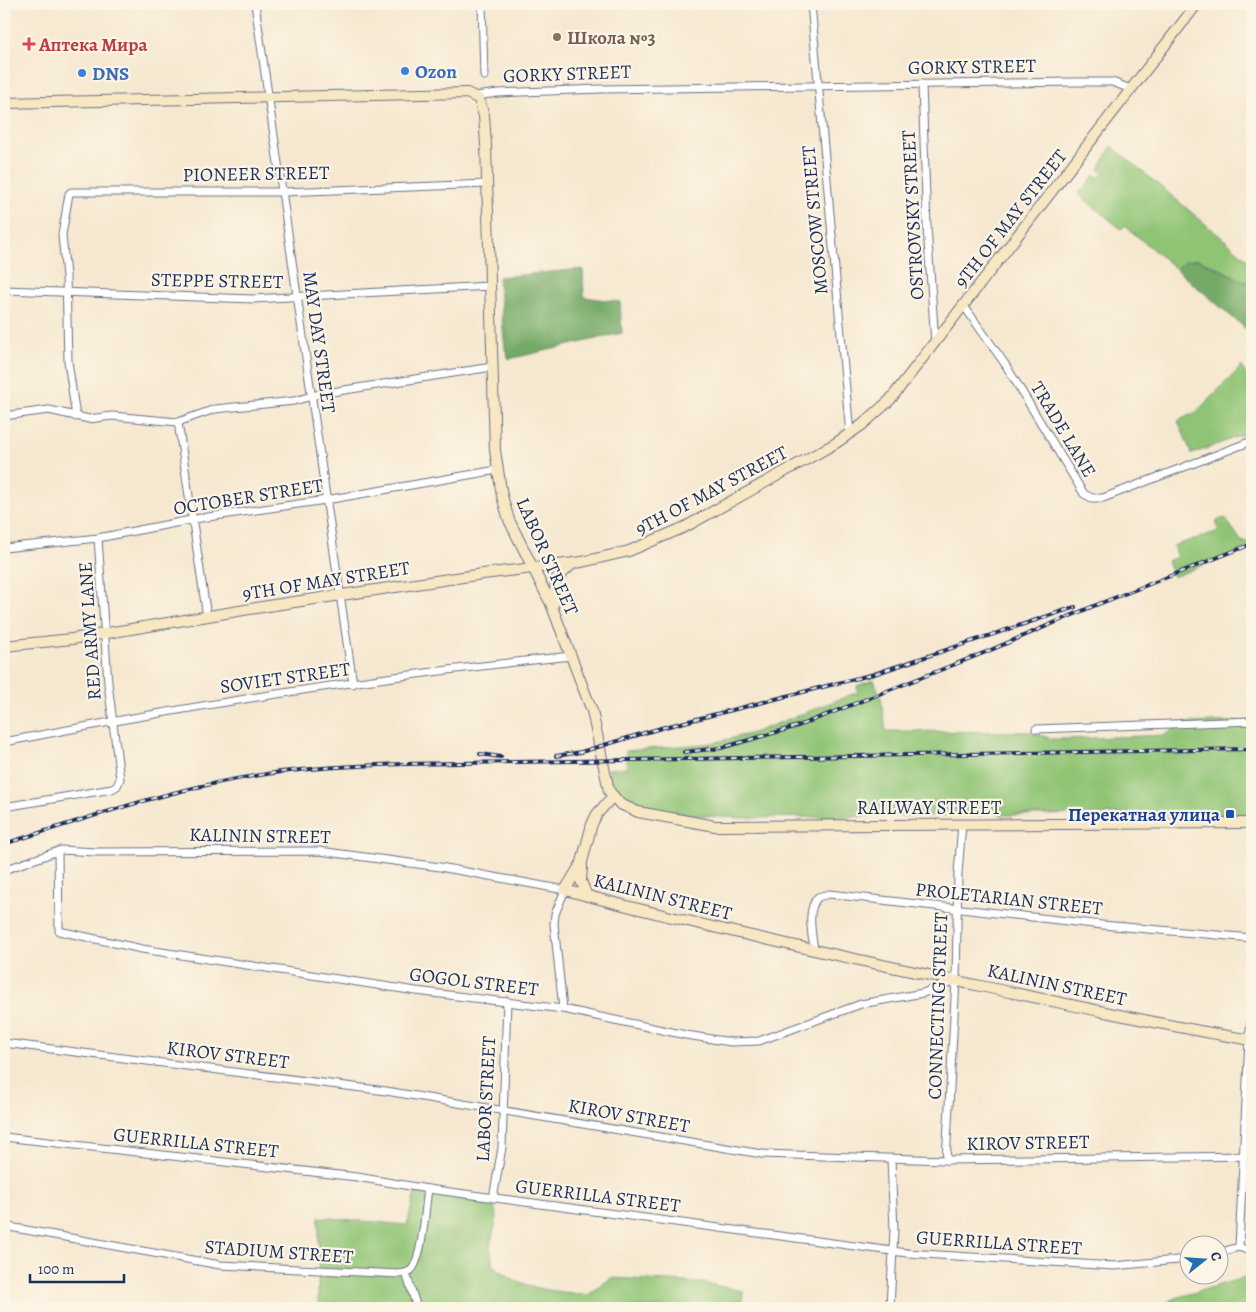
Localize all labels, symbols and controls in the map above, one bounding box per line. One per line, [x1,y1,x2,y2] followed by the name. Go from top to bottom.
[567,25,656,51] place label: Школа №3
[551,31,563,43] marker: Школа №3
[38,32,149,58] place label: Аптека Мира
[23,38,35,50] marker: Аптека Мира
[908,53,1037,81] street label: GORKY STREET
[415,59,457,85] place label: Ozon
[503,59,632,89] street label: GORKY STREET
[92,61,129,87] place label: DNS
[399,65,411,77] marker: Ozon
[76,67,88,79] marker: DNS
[896,129,930,300] street label: OSTROVSKY STREET
[795,144,834,296] street label: MOSCOW STREET
[949,144,1073,293] street label: 9TH OF MAY STREET
[182,160,330,188] street label: PIONEER STREET
[151,267,284,295] street label: STEPPE STREET
[296,270,342,415] street label: MAY DAY STREET
[1024,377,1102,482] street label: TRADE LANE
[631,439,793,542] street label: 9TH OF MAY STREET
[171,472,325,522] street label: OCTOBER STREET
[510,494,585,620] street label: LABOR STREET
[241,555,412,607] street label: 9TH OF MAY STREET
[72,561,108,701] street label: RED ARMY LANE
[218,656,353,700] street label: SOVIET STREET
[857,795,1002,821] street label: RAILWAY STREET
[1068,802,1221,828] place label: Перекатная улица
[1224,808,1236,820] marker: Перекатная улица
[189,822,332,850] street label: KALININ STREET
[591,867,735,927] street label: KALININ STREET
[914,876,1104,922] street label: PROLETARIAN STREET
[922,911,954,1100] street label: CONNECTING STREET
[985,958,1129,1013] street label: KALININ STREET
[408,961,541,1003] street label: GOGOL STREET
[165,1035,291,1075] street label: KIROV STREET
[470,1035,502,1163] street label: LABOR STREET
[566,1093,692,1140] street label: KIROV STREET
[112,1121,280,1165] street label: GUERRILLA STREET
[966,1129,1090,1157] street label: KIROV STREET
[514,1173,682,1219] street label: GUERRILLA STREET
[915,1224,1083,1262] street label: GUERRILLA STREET
[204,1234,355,1270] street label: STADIUM STREET
[1178,1234,1228,1284] north arrow
[1206,1249,1226,1264] text: С
[30,1252,124,1284] scale bar
[38,1259,75,1279] text: 100 m

